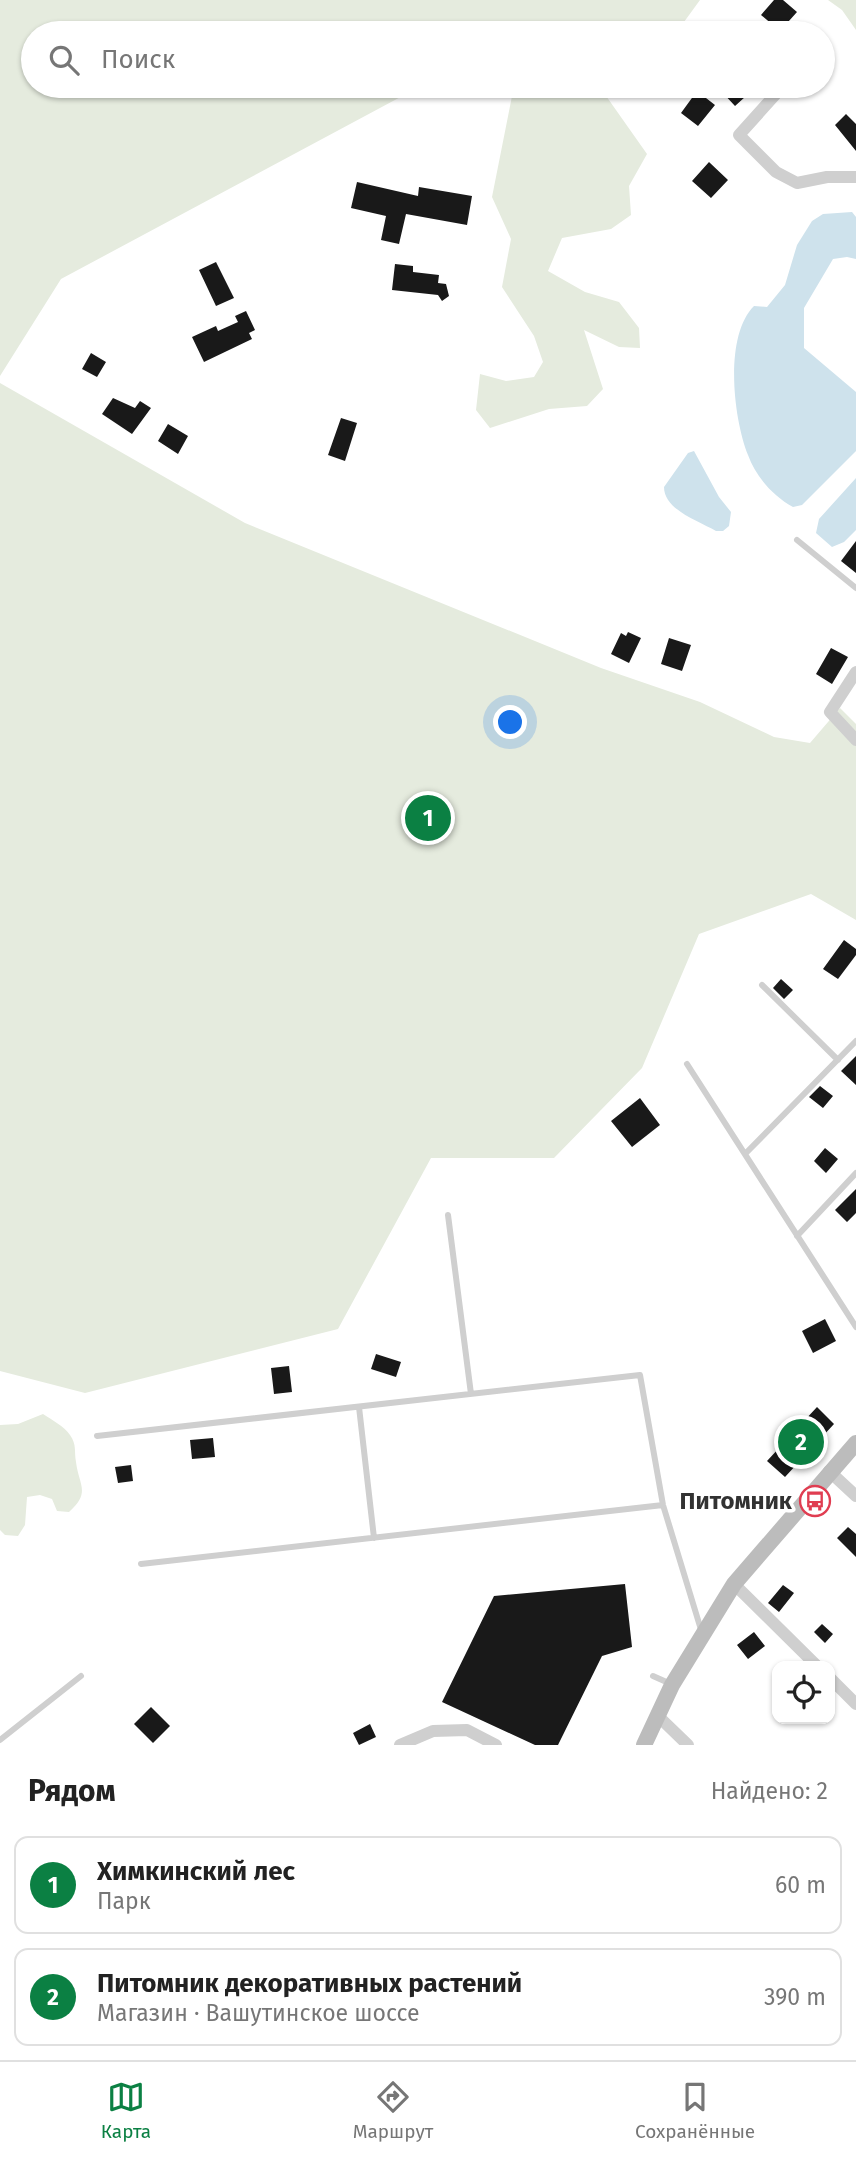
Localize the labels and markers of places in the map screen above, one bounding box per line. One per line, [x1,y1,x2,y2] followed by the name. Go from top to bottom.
[405,792,451,844] pin: 1
[778,1416,824,1468] pin: 2
[798,1484,832,1518] bus stop icon: Питомник
[680,1487,793,1515] place label: Питомник

